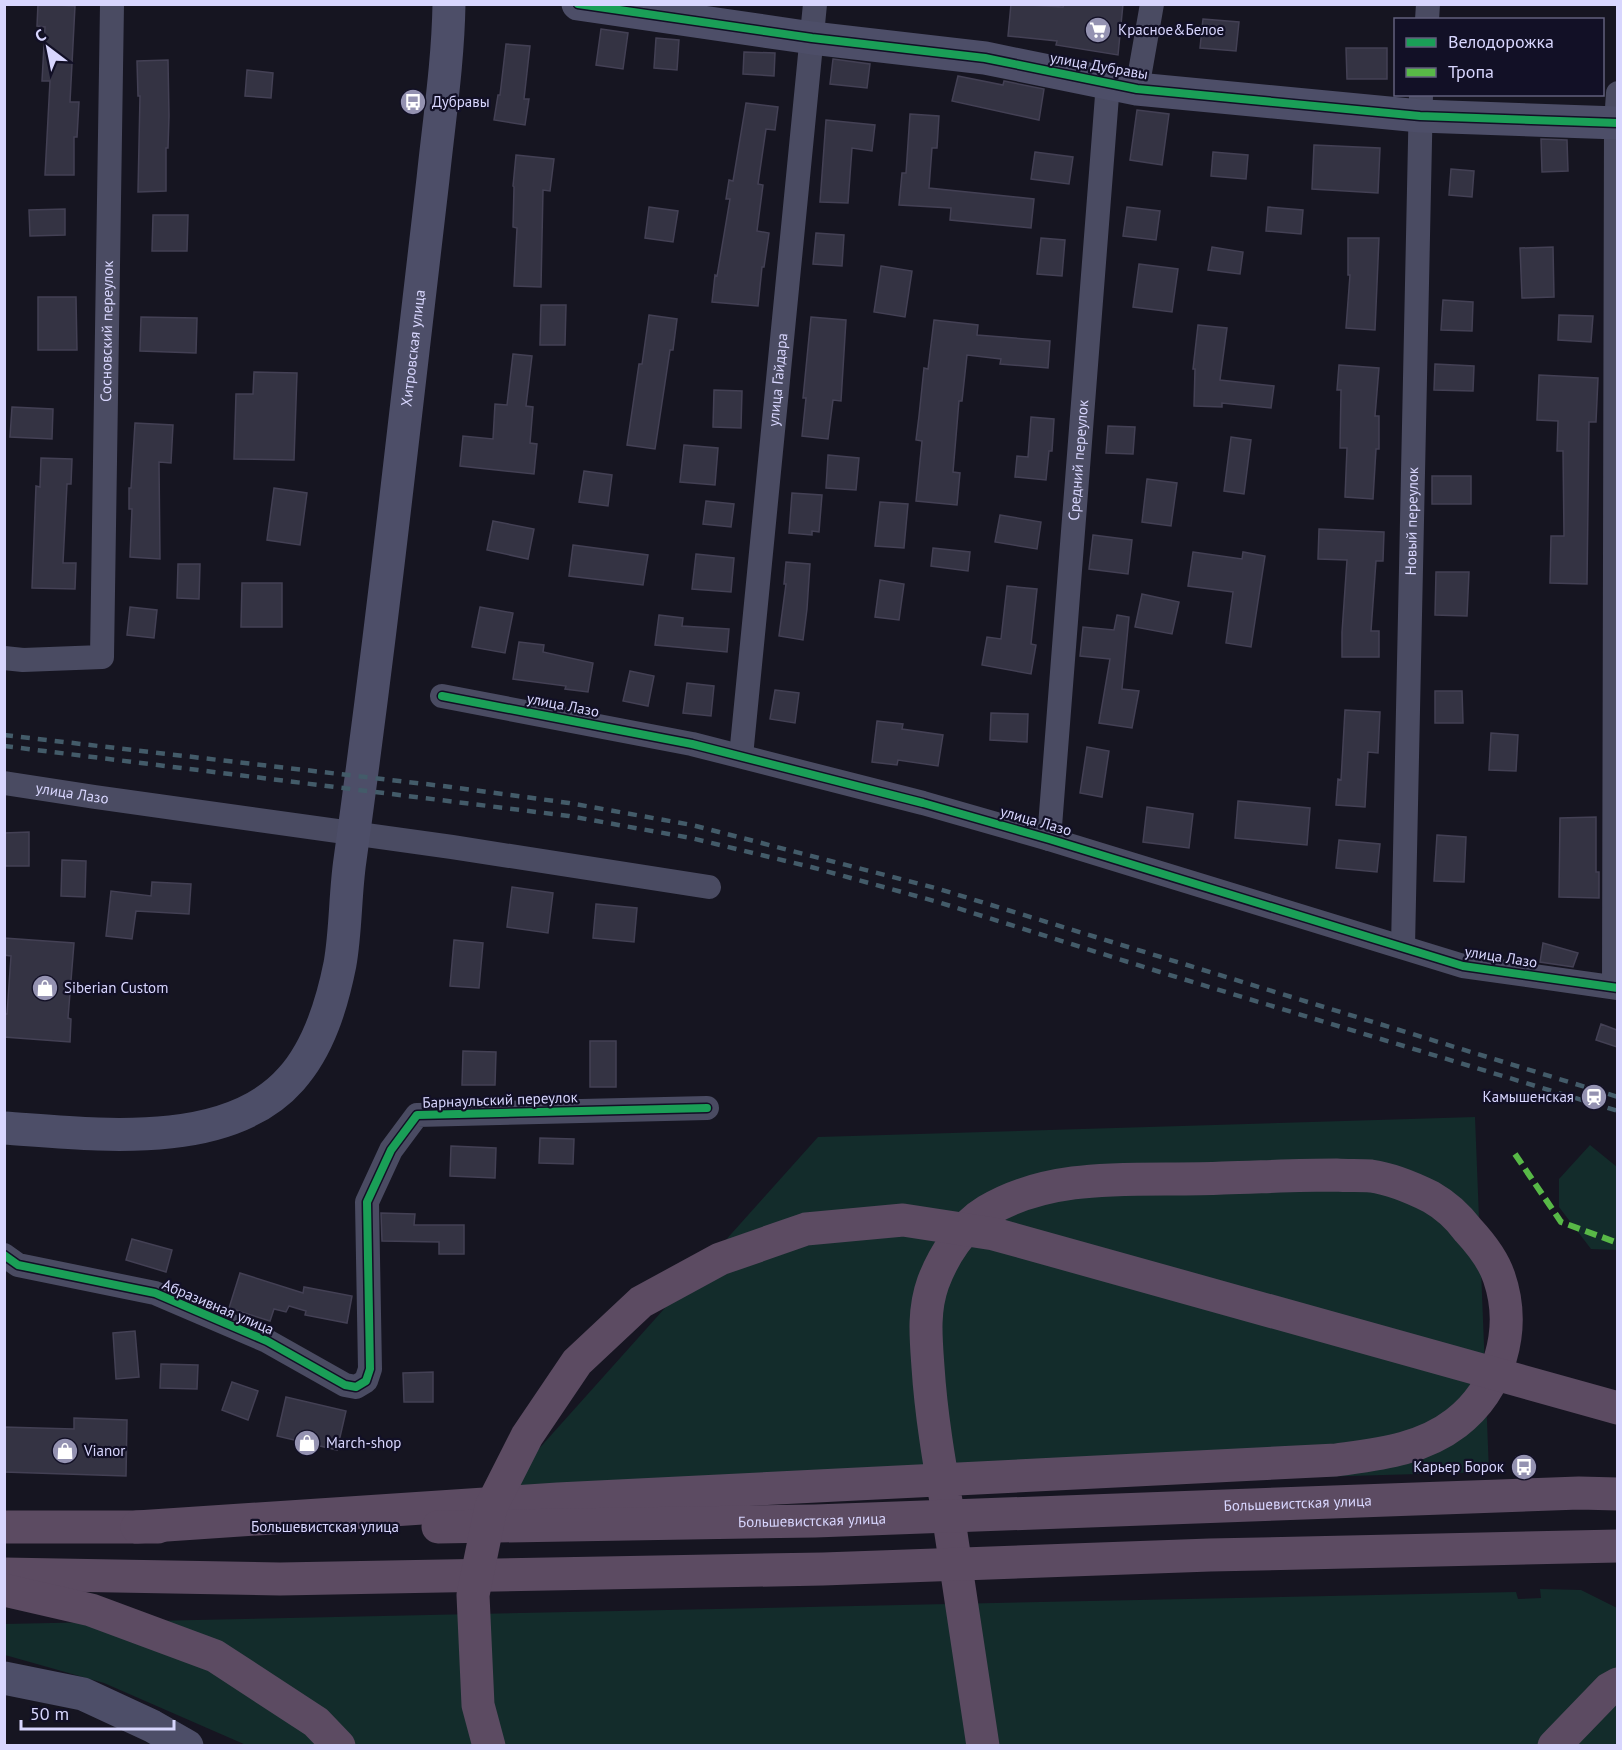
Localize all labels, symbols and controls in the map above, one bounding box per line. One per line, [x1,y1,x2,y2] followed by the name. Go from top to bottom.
[1083,15,1113,45] supermarket icon: Красное&Белое
[18,18,78,78] north arrow
[1394,18,1604,96] legend
[1118,20,1224,39] place label: Красное&Белое
[31,24,49,46] text: С
[1448,30,1554,53] text: Велодорожка
[1048,48,1150,83] street label: улица Дубравы
[1448,60,1494,83] text: Тропа
[398,87,428,117] bus stop icon: Дубравы
[432,92,490,111] place label: Дубравы
[96,259,117,402] street label: Сосновский переулок
[396,289,429,408] street label: Хитровская улица
[763,332,792,427] street label: улица Гайдара
[1064,398,1092,521] street label: Средний переулок
[1401,466,1422,576] street label: Новый переулок
[525,688,601,721] street label: улица Лазо
[34,778,110,808] street label: улица Лазо
[998,801,1074,840] street label: улица Лазо
[1463,941,1539,972] street label: улица Лазо
[30,973,60,1003] shop icon: Siberian Custom
[64,978,168,997] place label: Siberian Custom
[1579,1082,1609,1112] station icon: Камышенская
[422,1087,579,1112] street label: Барнаульский переулок
[1483,1087,1574,1106] place label: Камышенская
[159,1274,277,1339] street label: Абразивная улица
[292,1428,322,1458] shop icon: March-shop
[326,1433,401,1452] place label: March-shop
[50,1436,80,1466] shop icon: Vianor
[83,1441,125,1460] place label: Vianor
[1509,1452,1539,1482] bus stop icon: Карьер Борок
[1413,1457,1505,1476] place label: Карьер Борок
[1223,1491,1372,1515] street label: Большевистская улица
[738,1508,886,1531] street label: Большевистская улица
[251,1517,399,1536] street label: Большевистская улица
[21,1693,174,1731] scale bar
[30,1702,69,1725] text: 50 m

